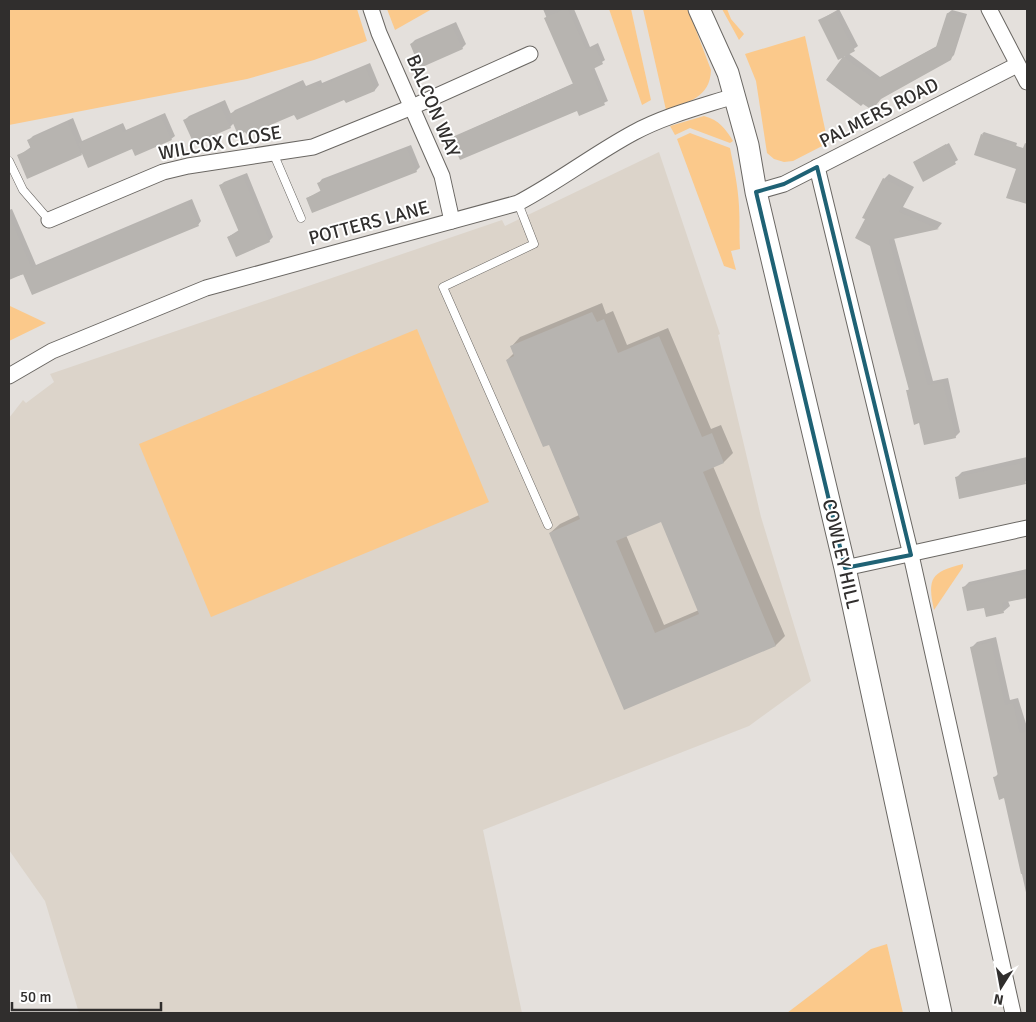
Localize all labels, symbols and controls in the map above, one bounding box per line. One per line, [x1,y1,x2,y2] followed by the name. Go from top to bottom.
[401,51,466,161] street label: BALCON WAY
[815,73,943,153] street label: PALMERS ROAD
[157,120,283,166] street label: WILCOX CLOSE
[306,195,432,251] street label: POTTERS LANE
[817,497,865,612] street label: COWLEY HILL
[976,962,1026,1012] north arrow
[12,980,161,1012] scale bar
[20,988,51,1006] text: 50 m
[992,990,1005,1009] text: N

